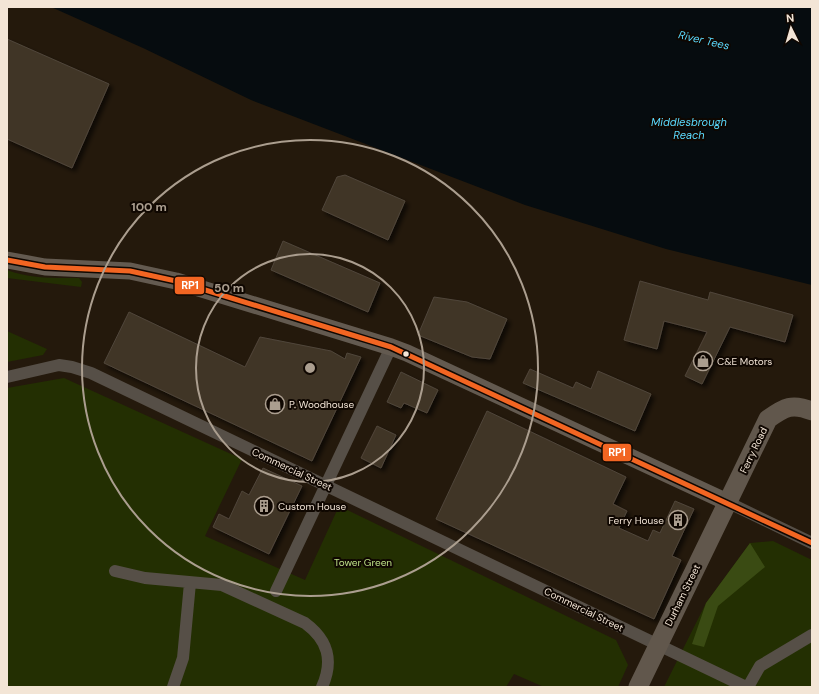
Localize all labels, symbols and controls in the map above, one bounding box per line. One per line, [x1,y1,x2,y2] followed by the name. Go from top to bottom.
[771,8,811,48] north arrow
[786,11,795,25] text: N
[677,27,731,53] water label: River Tees
[651,115,727,142] water label: Middlesbrough Reach
[131,199,167,215] text: 100 m
[174,276,205,295] line badge: RP1
[181,278,199,292] text: RP1
[214,280,244,296] text: 50 m
[401,349,411,359] unlabelled marker
[692,350,714,372] shop icon: C&E Motors
[717,355,772,368] place label: C&E Motors
[303,361,317,375] centre of rings
[264,393,286,415] shop icon: P. Woodhouse
[289,398,354,411] place label: P. Woodhouse
[737,425,770,475] street label: Ferry Road
[602,443,632,462] line badge: RP1
[250,445,334,494] street label: Commercial Street
[608,445,626,459] text: RP1
[253,495,275,517] building icon: Custom House
[278,500,346,513] place label: Custom House
[667,509,689,531] building icon: Ferry House
[608,514,664,527] place label: Ferry House
[334,556,392,569] park label: Tower Green
[662,562,703,628] street label: Durham Street
[542,585,626,634] street label: Commercial Street

